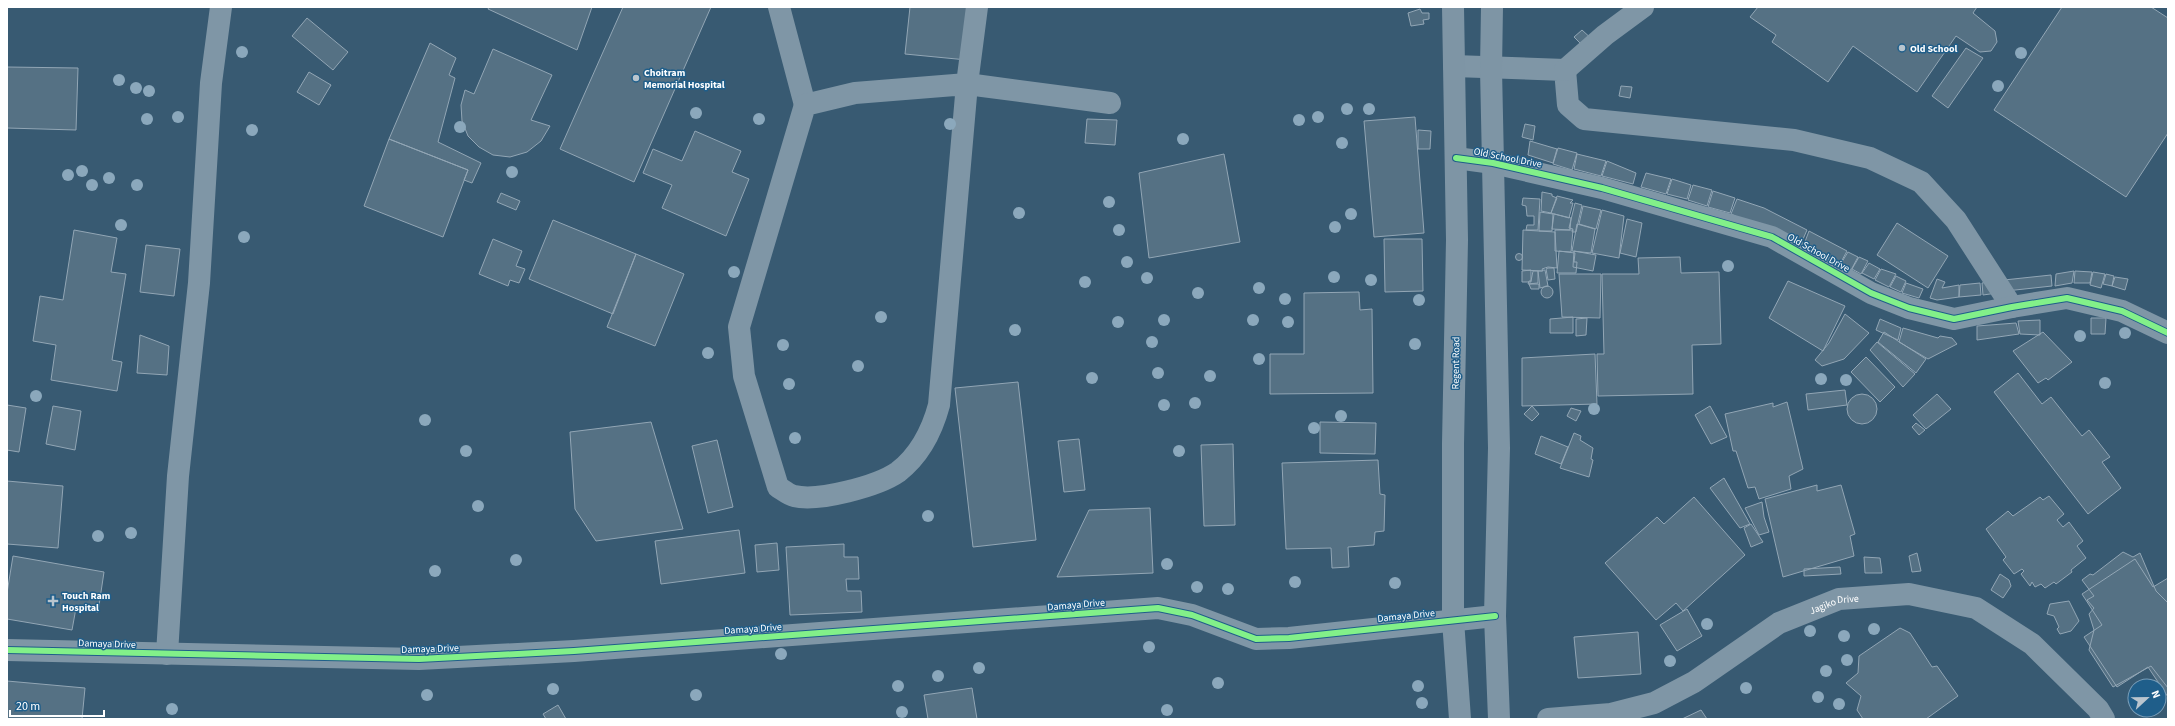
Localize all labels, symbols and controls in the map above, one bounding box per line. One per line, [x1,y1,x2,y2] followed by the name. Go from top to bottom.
[1910,42,1957,56] place label: Old School
[1897,43,1907,53] marker: Old School
[644,66,725,92] place label: Choitram Memorial Hospital
[631,73,641,83] marker: Choitram Memorial Hospital
[1473,145,1543,171] street label: Old School Drive
[1785,230,1852,276] street label: Old School Drive
[1449,337,1463,389] street label: Regent Road
[62,589,110,615] place label: Touch Ram Hospital
[1808,592,1859,618] street label: Jagiko Drive
[47,595,59,607] marker: Touch Ram Hospital
[1047,596,1105,614] street label: Damaya Drive
[1377,606,1436,626] street label: Damaya Drive
[724,620,782,638] street label: Damaya Drive
[78,636,136,652] street label: Damaya Drive
[401,641,459,657] street label: Damaya Drive
[2127,678,2167,718] north arrow
[2147,688,2164,701] text: N
[10,692,104,718] scale bar
[16,698,40,715] text: 20 m

